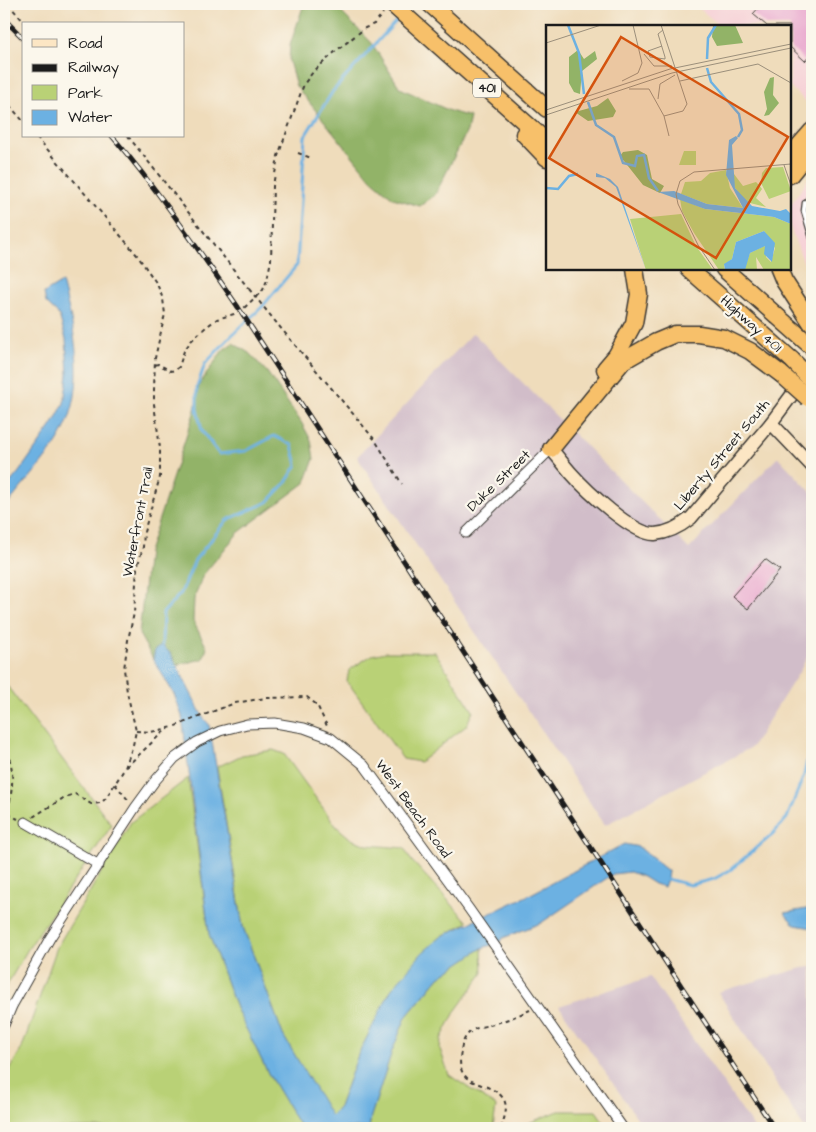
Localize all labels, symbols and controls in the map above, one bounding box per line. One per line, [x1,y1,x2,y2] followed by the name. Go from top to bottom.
[22,22,185,138] legend
[546,25,791,270] inset map
[68,33,103,54] text: Road
[68,57,119,79] text: Railway
[473,78,501,98] road number: 401
[68,83,103,104] text: Park
[68,107,112,128] text: Water
[716,291,786,357] street label: Highway 401
[670,395,774,515] street label: Liberty Street South
[463,445,535,516] street label: Duke Street
[118,465,158,579] street label: Waterfront Trail
[370,756,456,862] street label: West Beach Road

